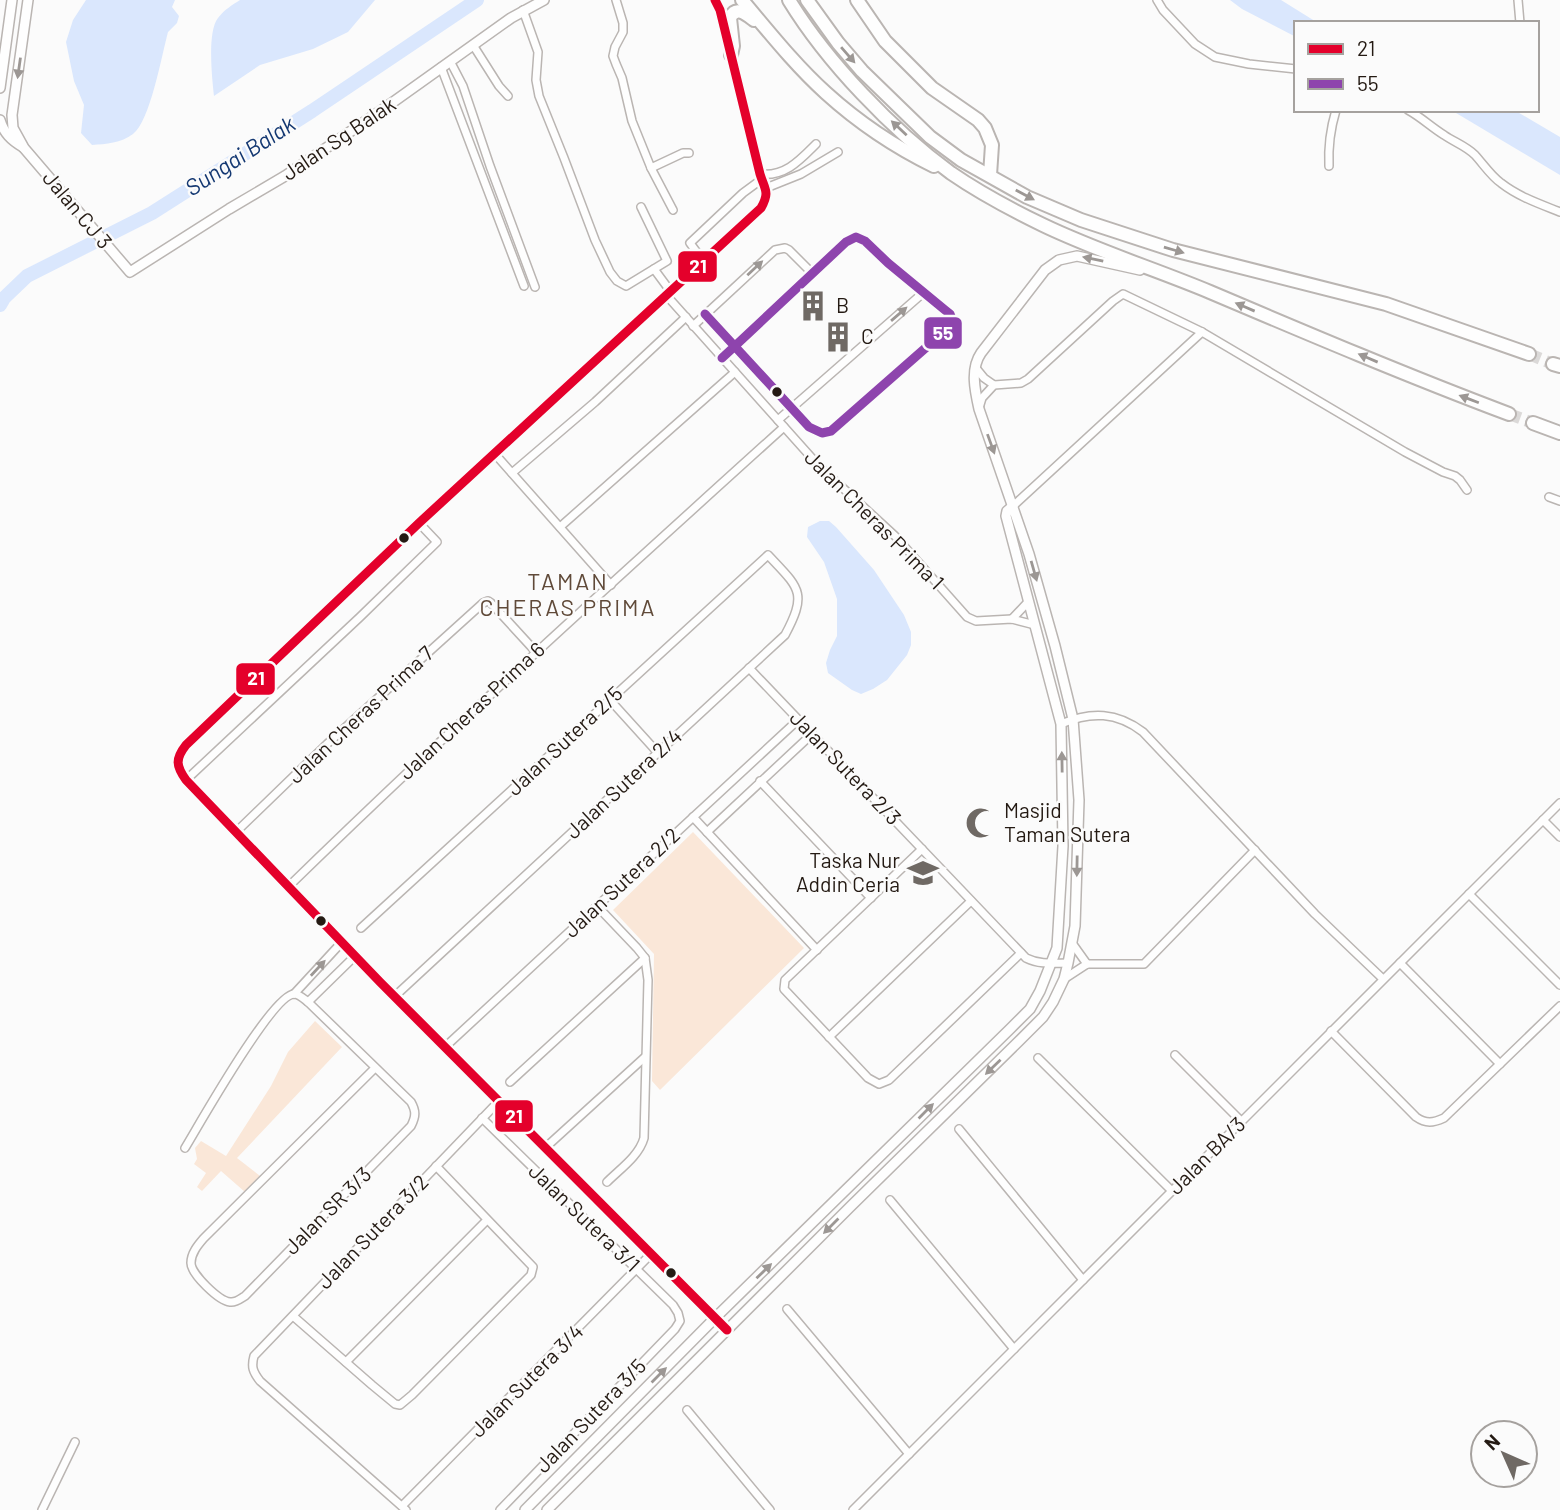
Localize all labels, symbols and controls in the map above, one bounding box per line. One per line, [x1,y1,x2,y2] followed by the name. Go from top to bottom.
[1294,21,1539,112] legend
[1357,35,1375,60] text: 21
[840,46,856,64] one-way arrow
[13,57,24,79] one-way arrow
[1357,70,1379,95] text: 55
[277,91,400,185] street label: Jalan Sg Balak
[179,109,300,201] water label: Sungai Balak
[890,120,908,136] one-way arrow
[38,165,118,253] street label: Jalan CJ 3
[1015,189,1034,201] one-way arrow
[1164,245,1185,255] one-way arrow
[677,250,718,283] line badge: 21
[1082,253,1104,264] one-way arrow
[689,254,707,277] text: 21
[746,260,763,276] one-way arrow
[796,289,830,323] building icon: B
[836,292,849,317] place label: B
[1234,301,1255,312] one-way arrow
[890,306,908,322] one-way arrow
[923,316,963,350] line badge: 55
[821,320,855,354] building icon: C
[933,321,953,344] text: 55
[861,323,874,348] place label: C
[1357,353,1378,364] one-way arrow
[770,385,784,399] unlabelled marker
[1458,394,1479,405] one-way arrow
[986,434,997,455] one-way arrow
[800,444,950,594] street label: Jalan Cheras Prima 1
[397,531,411,545] unlabelled marker
[1029,560,1040,582] one-way arrow
[479,567,657,621] district label: TAMAN CHERAS PRIMA
[393,636,549,784] street label: Jalan Cheras Prima 6
[282,640,438,788] street label: Jalan Cheras Prima 7
[235,662,276,696] line badge: 21
[247,666,265,689] text: 21
[501,680,627,800] street label: Jalan Sutera 2/5
[785,705,907,829] street label: Jalan Sutera 2/3
[560,723,686,843] street label: Jalan Sutera 2/4
[1056,750,1068,772] one-way arrow
[1004,797,1130,846] place label: Masjid Taman Sutera
[964,806,998,840] mosque icon: Masjid Taman Sutera
[558,822,684,942] street label: Jalan Sutera 2/2
[796,847,900,896] place label: Taska Nur Addin Ceria
[906,856,940,890] school or university icon: Taska Nur Addin Ceria
[1071,856,1083,878] one-way arrow
[314,914,328,928] unlabelled marker
[309,960,325,977] one-way arrow
[985,1058,1002,1075] one-way arrow
[494,1099,534,1133] line badge: 21
[505,1104,523,1127] text: 21
[917,1104,934,1120] one-way arrow
[1162,1111,1250,1199] street label: Jalan BA/3
[524,1158,646,1276] street label: Jalan Sutera 3/1
[278,1161,376,1259] street label: Jalan SR 3/3
[311,1169,433,1293] street label: Jalan Sutera 3/2
[823,1218,839,1234] one-way arrow
[755,1263,772,1279] one-way arrow
[664,1266,678,1280] unlabelled marker
[464,1318,588,1442] street label: Jalan Sutera 3/4
[529,1353,650,1477] street label: Jalan Sutera 3/5
[650,1367,667,1383] one-way arrow
[1469,1419,1539,1489] north arrow
[1479,1429,1504,1454] text: N

